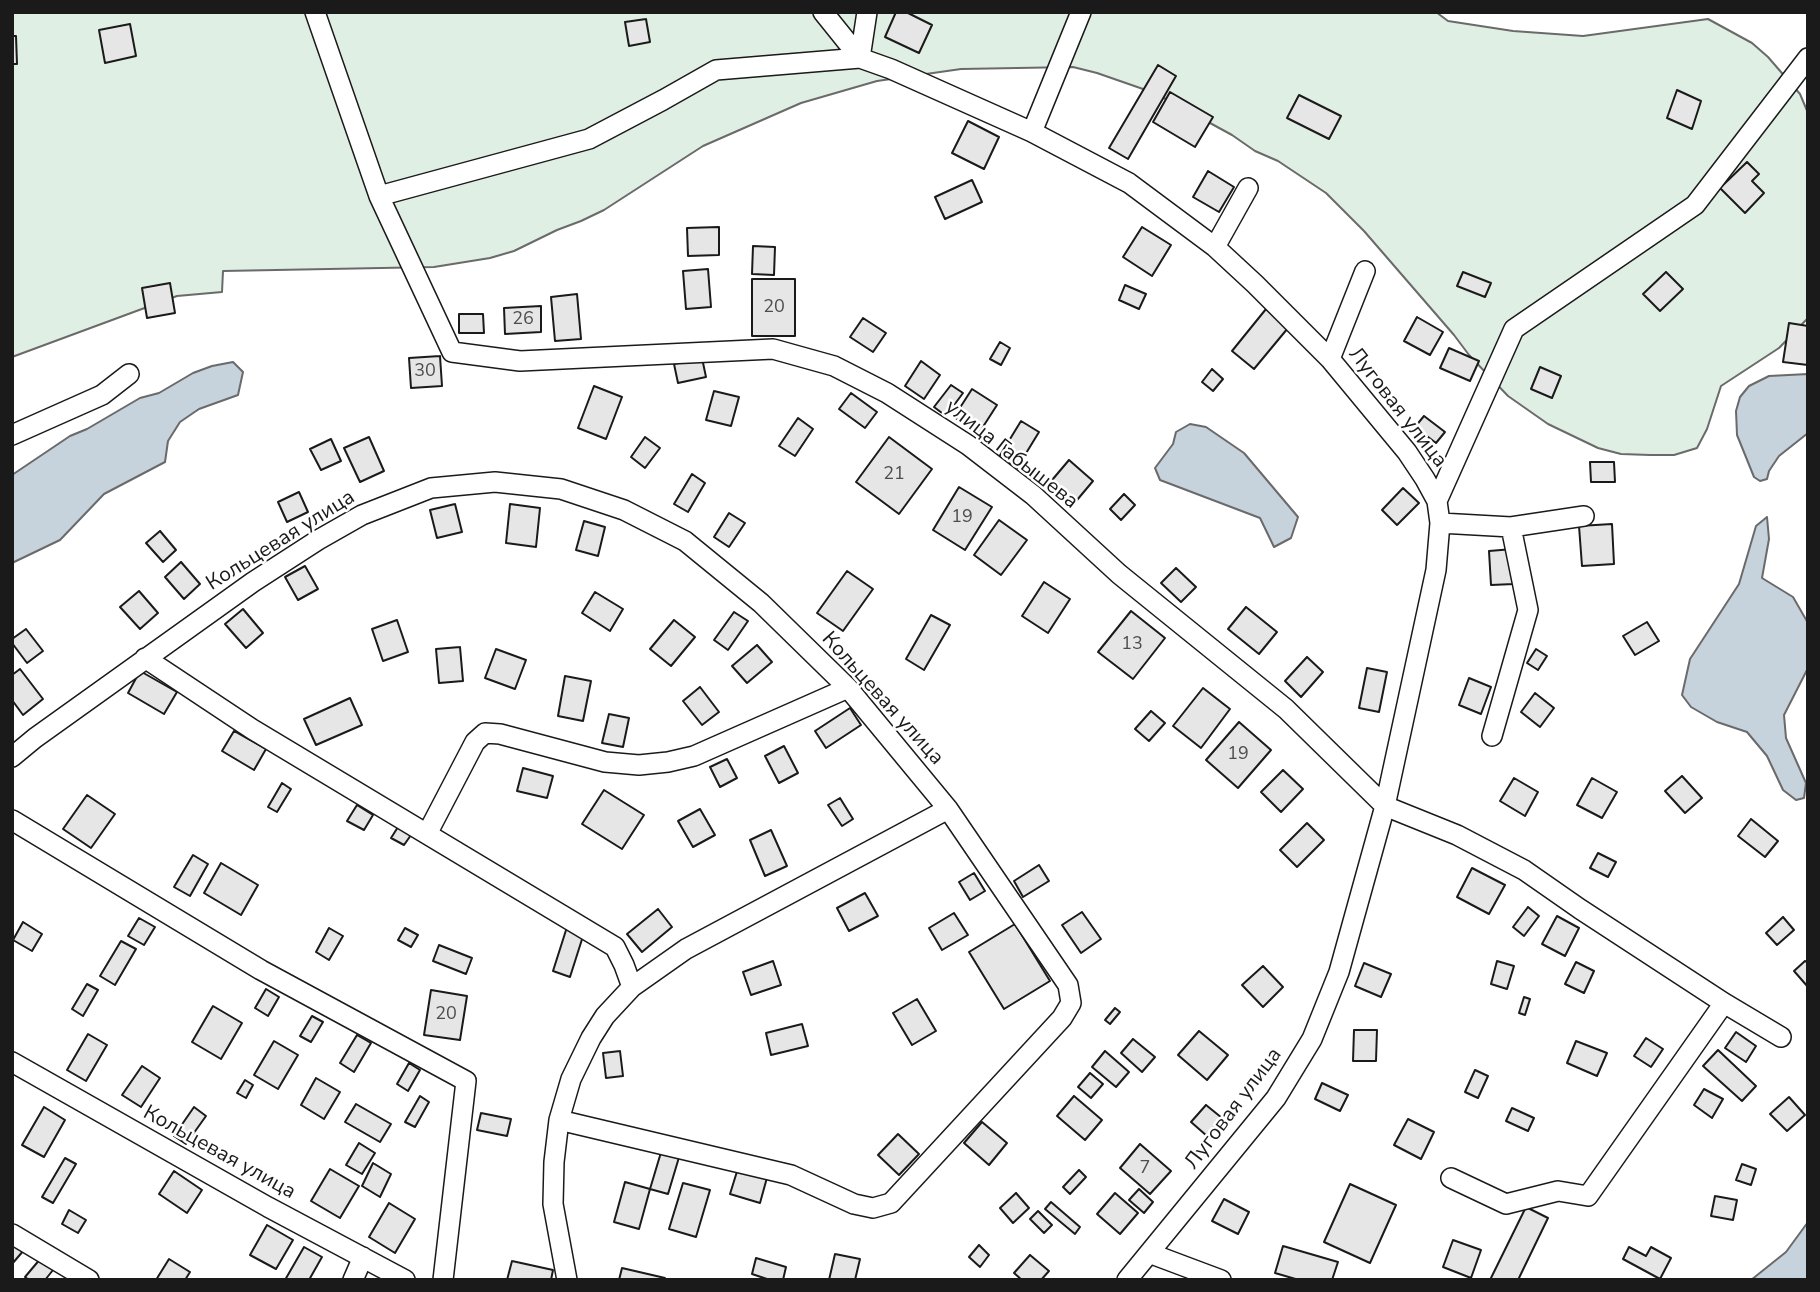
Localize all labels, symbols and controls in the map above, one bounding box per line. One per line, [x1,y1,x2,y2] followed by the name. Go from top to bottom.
[763,297,785,319] house number: 20
[512,309,534,331] house number: 26
[1342,343,1452,473] street label: Луговая улица
[414,361,436,383] house number: 30
[939,395,1083,515] street label: улица Габышева
[883,464,905,486] house number: 21
[202,485,360,597] street label: Кольцевая улица
[951,507,973,529] house number: 19
[816,627,948,771] street label: Кольцевая улица
[1121,634,1143,656] house number: 13
[1227,744,1249,766] house number: 19
[435,1004,457,1026] house number: 20
[1180,1043,1288,1175] street label: Луговая улица
[138,1101,300,1205] street label: Кольцевая улица
[1140,1158,1150,1180] house number: 7

